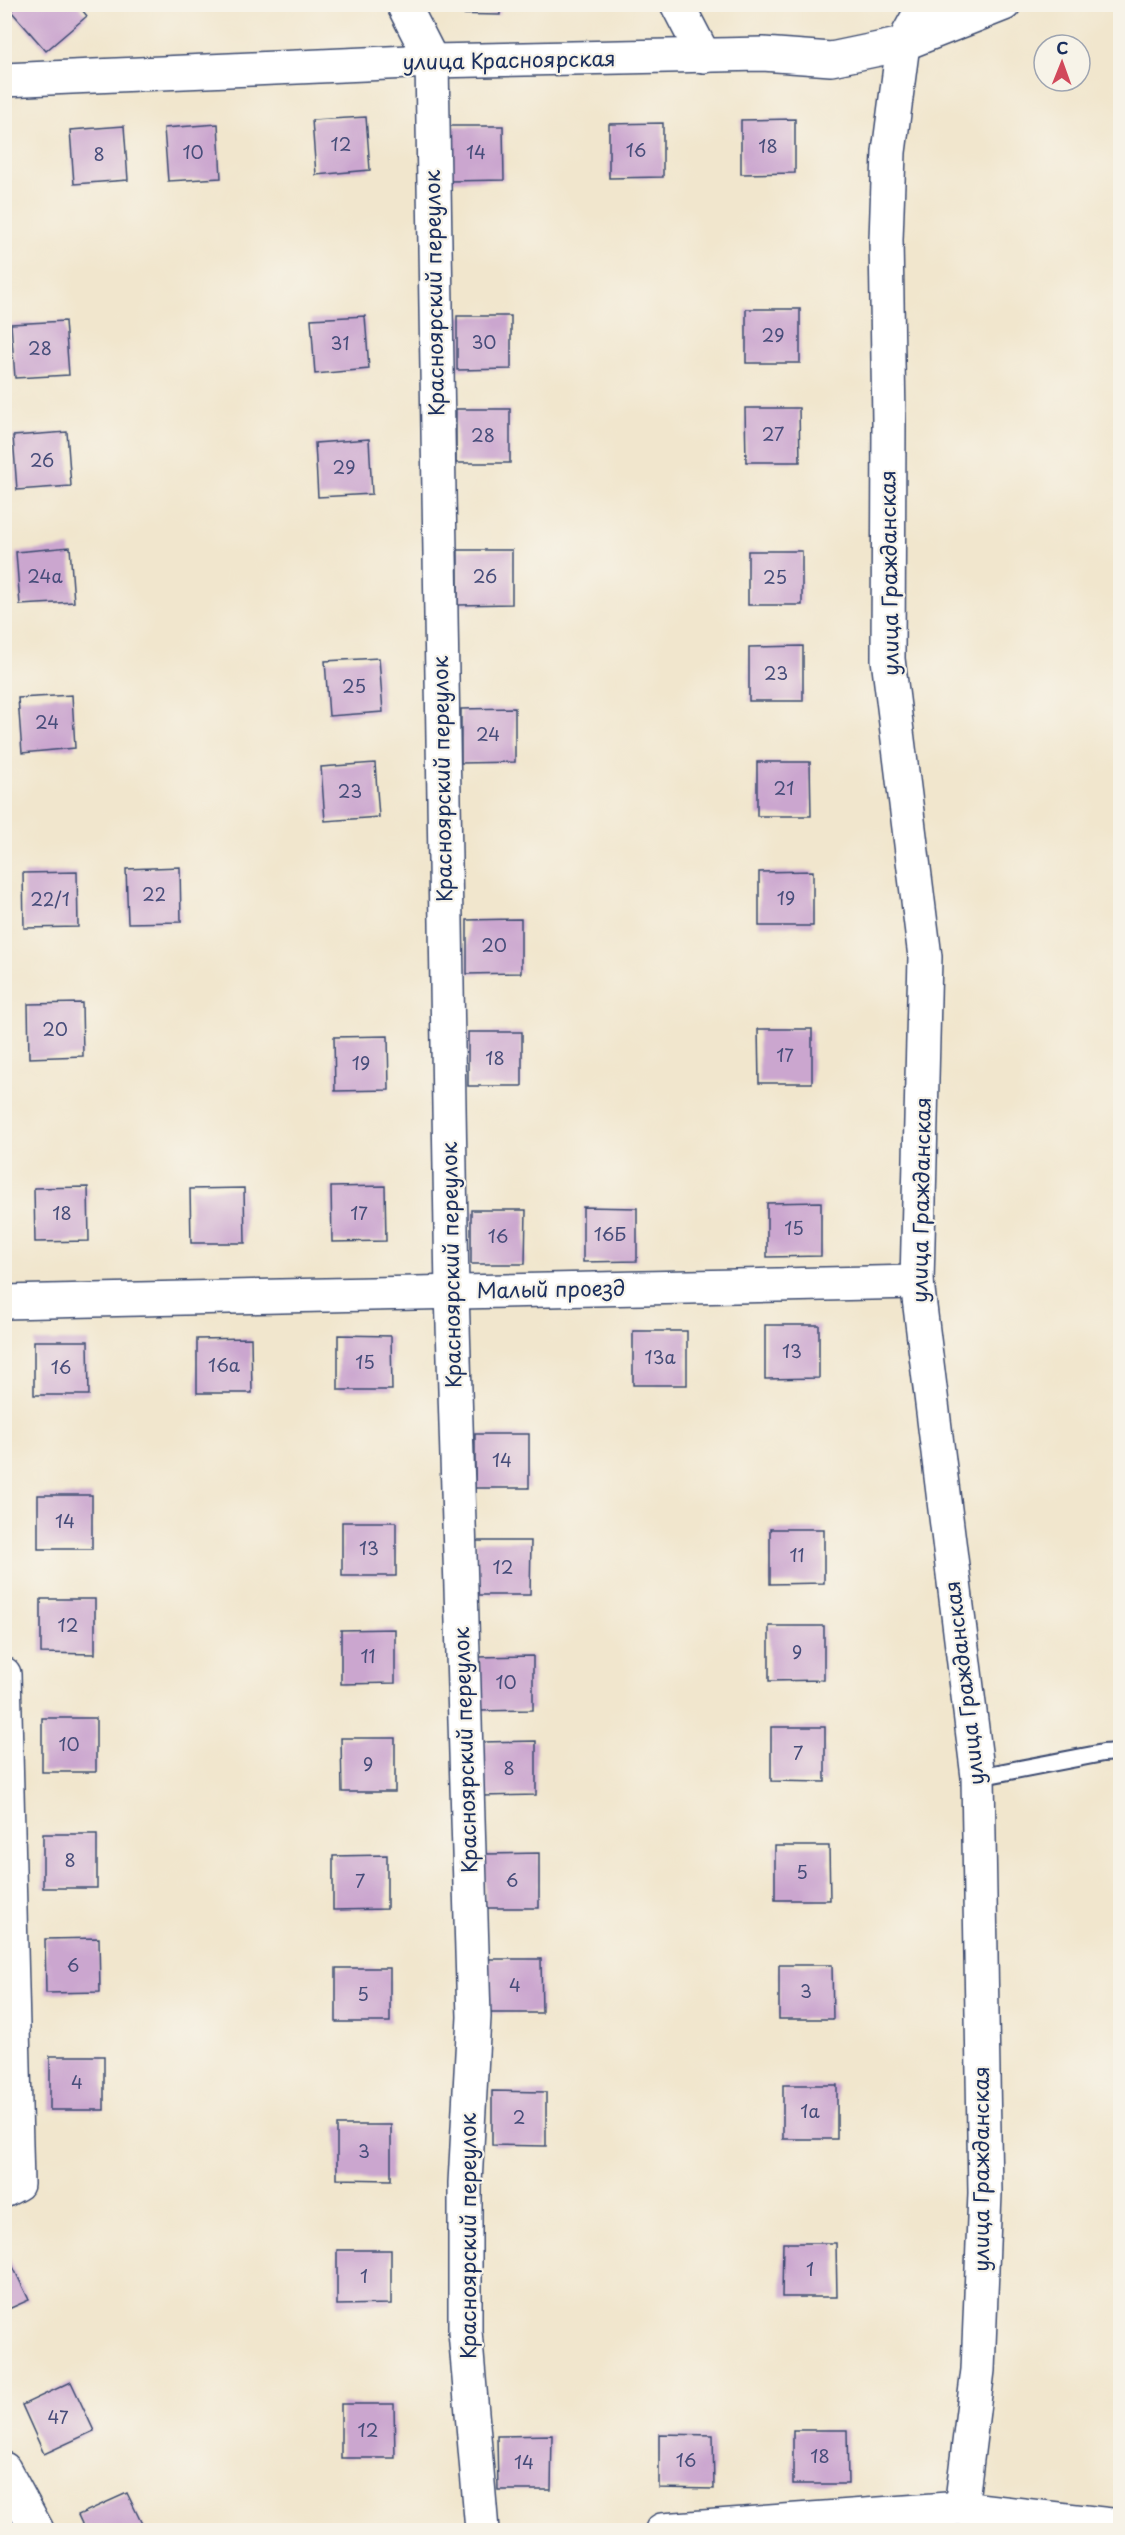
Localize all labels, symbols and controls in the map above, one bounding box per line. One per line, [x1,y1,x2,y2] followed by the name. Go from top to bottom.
[1032,33,1092,93] north arrow
[1056,35,1069,59] text: С
[402,41,616,77] street label: улица Красноярская
[331,130,351,157] house number: 12
[758,132,778,159] house number: 18
[626,136,646,163] house number: 16
[182,138,204,165] house number: 10
[466,138,486,165] house number: 14
[93,140,105,167] house number: 8
[415,169,451,416] street label: Красноярский переулок
[762,321,784,348] house number: 29
[471,328,497,355] house number: 30
[331,329,349,356] house number: 31
[28,334,52,361] house number: 28
[762,420,784,447] house number: 27
[471,421,495,448] house number: 28
[30,446,54,473] house number: 26
[333,453,355,480] house number: 29
[870,470,906,676] street label: улица Гражданская
[27,562,63,589] house number: 24а
[473,562,497,589] house number: 26
[763,563,787,590] house number: 25
[423,655,459,902] street label: Красноярский переулок
[764,659,788,686] house number: 23
[342,672,366,699] house number: 25
[35,708,59,735] house number: 24
[476,720,500,747] house number: 24
[774,774,794,801] house number: 21
[338,777,362,804] house number: 23
[142,880,166,907] house number: 22
[777,884,795,911] house number: 19
[30,885,70,912] house number: 22/1
[481,931,507,958] house number: 20
[42,1015,68,1042] house number: 20
[776,1041,794,1068] house number: 17
[485,1044,505,1071] house number: 18
[352,1049,370,1076] house number: 19
[902,1097,938,1303] street label: улица Гражданская
[432,1141,468,1388] street label: Красноярский переулок
[52,1199,72,1226] house number: 18
[350,1199,368,1226] house number: 17
[784,1214,804,1241] house number: 15
[594,1220,626,1247] house number: 16Б
[488,1222,508,1249] house number: 16
[476,1271,626,1305] street label: Малый проезд
[782,1337,802,1364] house number: 13
[644,1343,676,1370] house number: 13а
[355,1348,375,1375] house number: 15
[208,1351,241,1378] house number: 16а
[51,1353,71,1380] house number: 16
[492,1446,512,1473] house number: 14
[55,1507,75,1534] house number: 14
[359,1534,379,1561] house number: 13
[789,1541,805,1568] house number: 11
[493,1553,513,1580] house number: 12
[935,1579,991,1787] street label: улица Гражданская
[58,1611,78,1638] house number: 12
[444,1626,484,1874] street label: Красноярский переулок
[792,1638,802,1665] house number: 9
[360,1642,376,1669] house number: 11
[495,1668,517,1695] house number: 10
[58,1730,80,1757] house number: 10
[793,1739,803,1766] house number: 7
[363,1750,373,1777] house number: 9
[503,1754,515,1781] house number: 8
[64,1846,76,1873] house number: 8
[796,1858,808,1885] house number: 5
[506,1866,518,1893] house number: 6
[355,1867,365,1894] house number: 7
[67,1951,79,1978] house number: 6
[509,1971,521,1998] house number: 4
[800,1977,812,2004] house number: 3
[357,1980,369,2007] house number: 5
[964,2066,996,2272] street label: улица Гражданская
[71,2068,83,2095] house number: 4
[800,2097,820,2124] house number: 1а
[513,2103,525,2130] house number: 2
[451,2112,483,2359] street label: Красноярский переулок
[358,2137,370,2164] house number: 3
[806,2255,814,2282] house number: 1
[360,2262,368,2289] house number: 1
[47,2403,69,2430] house number: 47
[358,2416,378,2443] house number: 12
[810,2442,830,2469] house number: 18
[676,2446,696,2473] house number: 16
[514,2448,534,2475] house number: 14

